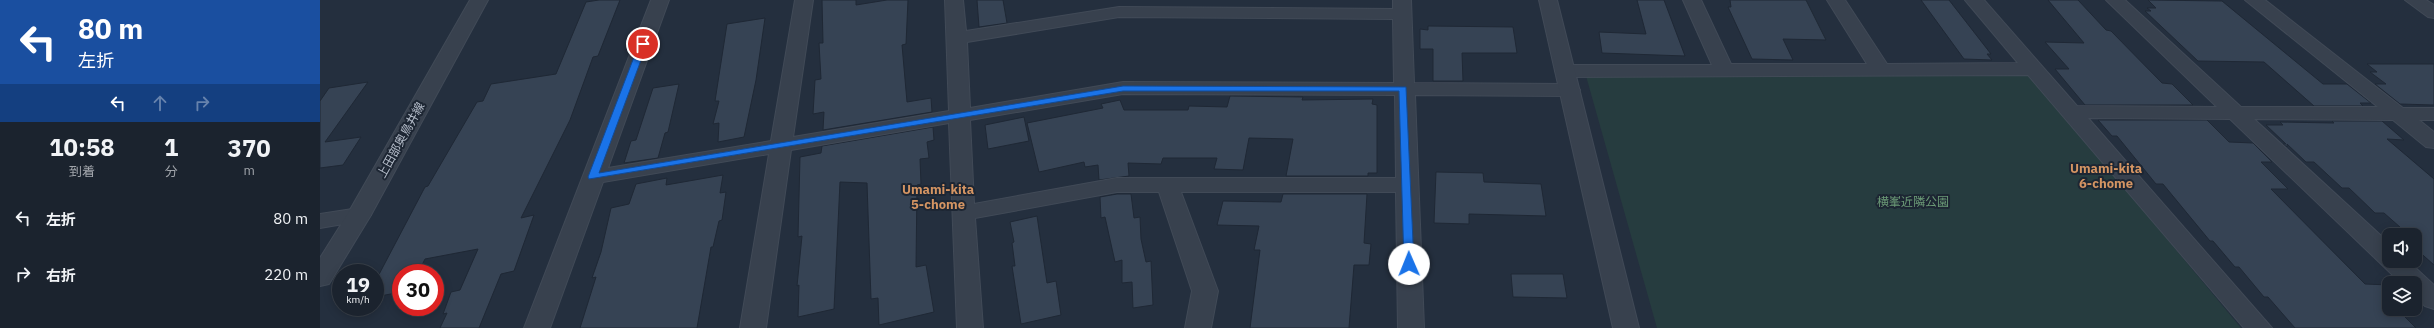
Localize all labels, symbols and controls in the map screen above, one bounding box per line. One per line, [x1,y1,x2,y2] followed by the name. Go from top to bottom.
[78,10,143,47] text: 80 m
[12,16,64,68] icon: left
[626,27,660,61] pin
[632,33,654,55] icon: arrive
[78,49,114,72] text: 左折
[107,92,129,114] icon: left
[149,92,171,114] icon: ahead
[191,92,213,114] icon: right
[374,99,427,180] street label: 上田部奥鳥井線
[49,131,115,163] text: 10:58
[164,131,178,163] text: 1
[228,132,271,164] text: 370
[2070,160,2142,192] district label: Umami-kita 6-chome
[243,162,255,179] text: m
[69,163,95,180] text: 到着
[165,163,178,180] text: 分
[902,181,974,213] district label: Umami-kita 5-chome
[1877,194,1949,209] park label: 横峯近隣公園
[12,207,34,229] icon: left
[273,209,308,228] text: 80 m
[46,210,76,229] text: 左折
[2382,228,2422,316] map controls
[2382,228,2422,268] button: sound
[1388,243,1430,285] position arrow
[12,263,34,285] icon: right
[392,264,444,316] speed limit sign: 30
[264,265,308,284] text: 220 m
[46,266,76,285] text: 右折
[346,271,370,298] text: 19
[2382,276,2422,316] button: layers
[346,293,370,306] text: km/h

